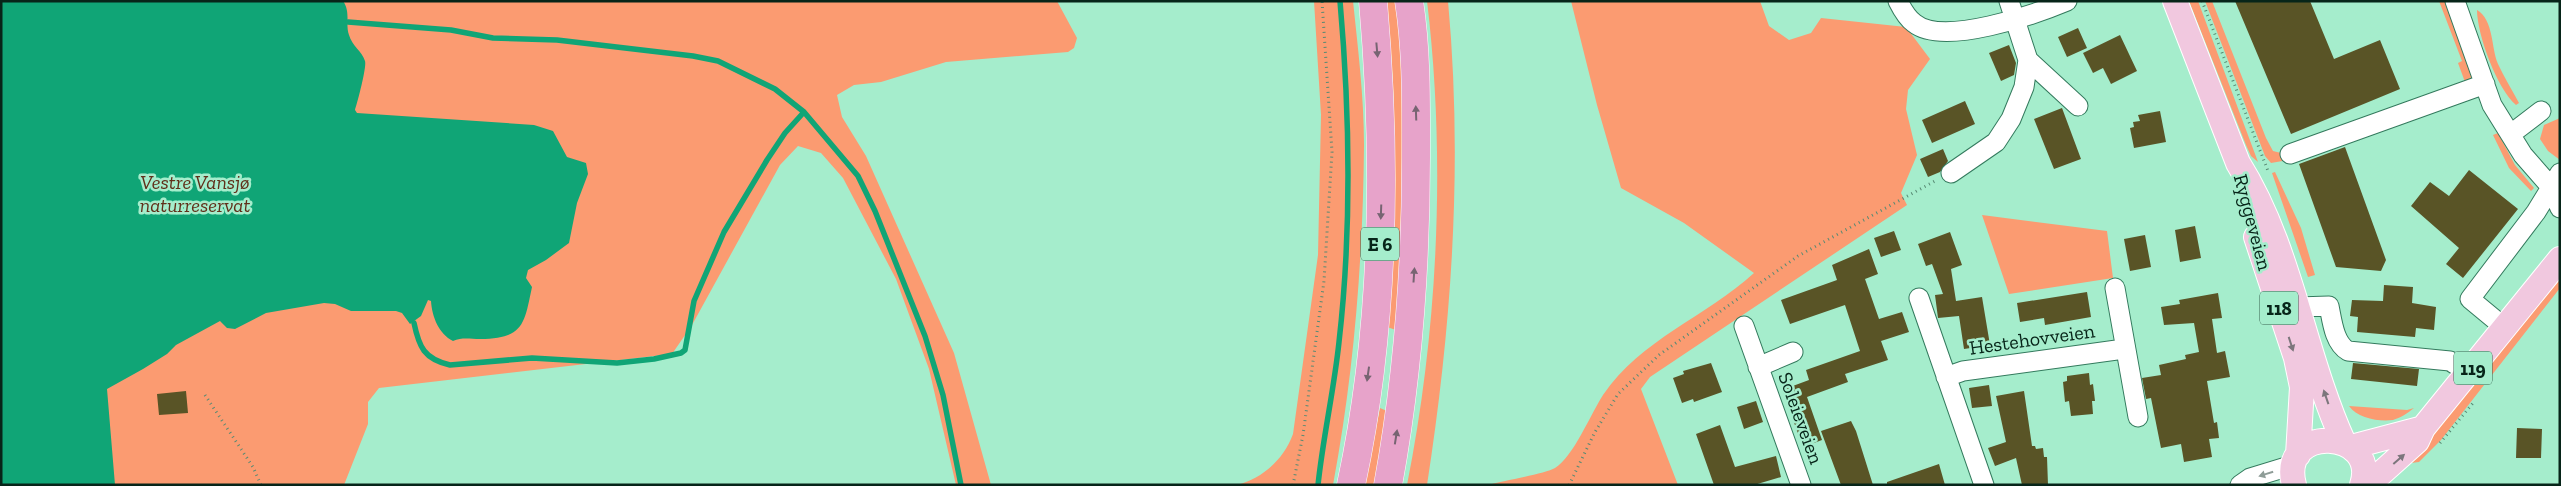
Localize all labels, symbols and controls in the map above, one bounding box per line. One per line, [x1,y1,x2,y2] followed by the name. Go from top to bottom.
[1374,42,1382,58] one-way arrow
[1411,105,1419,121] one-way arrow
[140,170,250,217] park label: Vestre Vansjø naturreservat
[2229,171,2278,273] street label: Ryggeveien
[1377,204,1385,220] one-way arrow
[1361,228,1399,260] road number: E 6
[1410,267,1418,283] one-way arrow
[2260,292,2298,324] road number: 118
[1968,318,2097,360] street label: Hestehovveien
[2287,336,2295,351] one-way arrow
[2454,352,2492,384] road number: 119
[1364,366,1372,382] one-way arrow
[1773,369,1829,468] street label: Soleieveien
[2322,390,2329,405] one-way arrow
[1393,428,1401,444] one-way arrow
[2392,453,2405,464] one-way arrow
[2258,470,2273,478] one-way arrow

